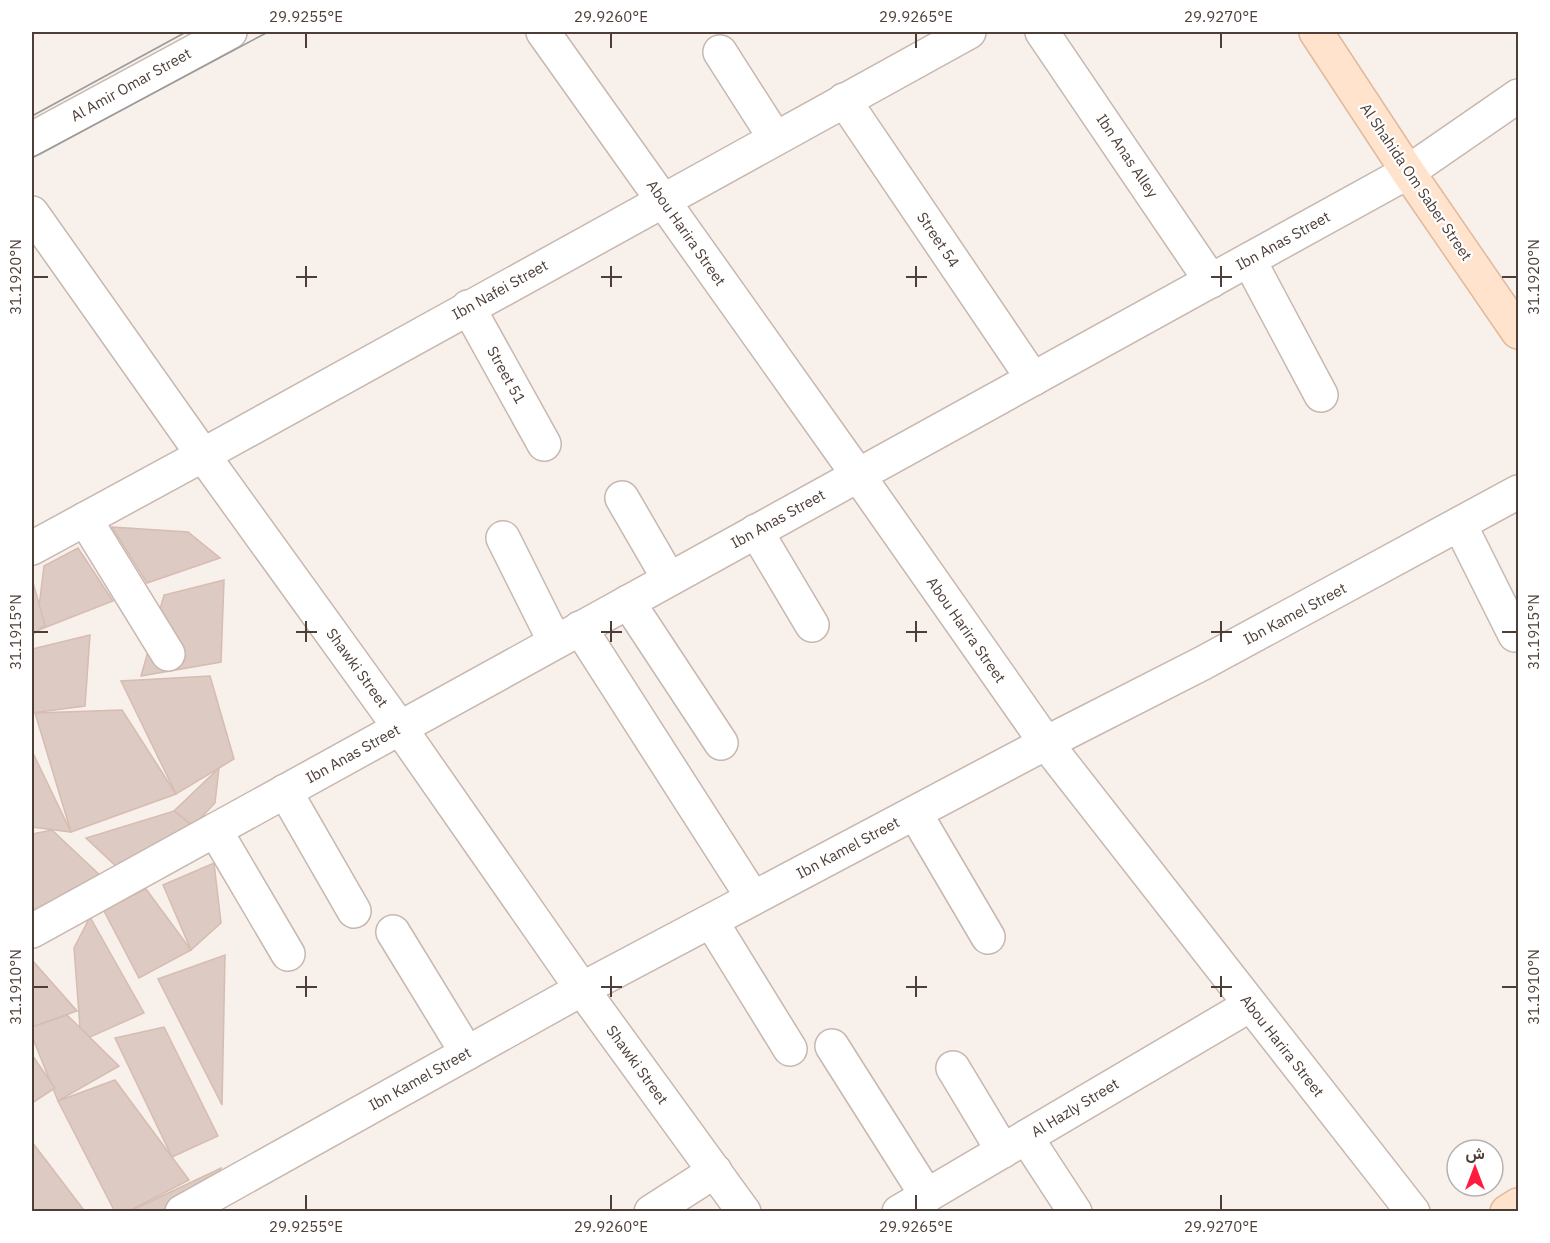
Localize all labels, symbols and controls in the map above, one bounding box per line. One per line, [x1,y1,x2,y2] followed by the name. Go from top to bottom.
[269,7,343,26] text: 29.9255°E
[574,7,648,26] text: 29.9260°E
[879,7,953,26] text: 29.9265°E
[1184,7,1258,26] text: 29.9270°E
[67,44,194,126] street label: Al Amir Omar Street
[1357,99,1476,264] street label: Al Shahida Om Saber Street
[1092,110,1163,202] street label: Ibn Anas Alley
[643,176,730,289] street label: Abou Harira Street
[1232,207,1333,274] street label: Ibn Anas Street
[913,208,964,271] street label: Street 54
[6,239,25,315] text: 31.1920°N
[1524,239,1543,315] text: 31.1920°N
[448,255,551,324] street label: Ibn Nafei Street
[483,343,530,407] street label: Street 51
[727,485,828,552] street label: Ibn Anas Street
[923,573,1010,686] street label: Abou Harira Street
[1240,578,1350,649] street label: Ibn Kamel Street
[6,594,25,670] text: 31.1915°N
[1524,594,1543,670] text: 31.1915°N
[322,624,392,711] street label: Shawki Street
[302,720,403,787] street label: Ibn Anas Street
[793,812,903,883] street label: Ibn Kamel Street
[6,949,25,1025] text: 31.1910°N
[1524,949,1543,1025] text: 31.1910°N
[1236,991,1328,1101] street label: Abou Harira Street
[602,1021,672,1108] street label: Shawki Street
[365,1043,474,1115] street label: Ibn Kamel Street
[1027,1074,1122,1141] street label: Al Hazly Street
[1445,1138,1505,1198] north arrow
[1465,1143,1485,1163] text: ش
[269,1217,343,1236] text: 29.9255°E
[574,1217,648,1236] text: 29.9260°E
[879,1217,953,1236] text: 29.9265°E
[1184,1217,1258,1236] text: 29.9270°E

